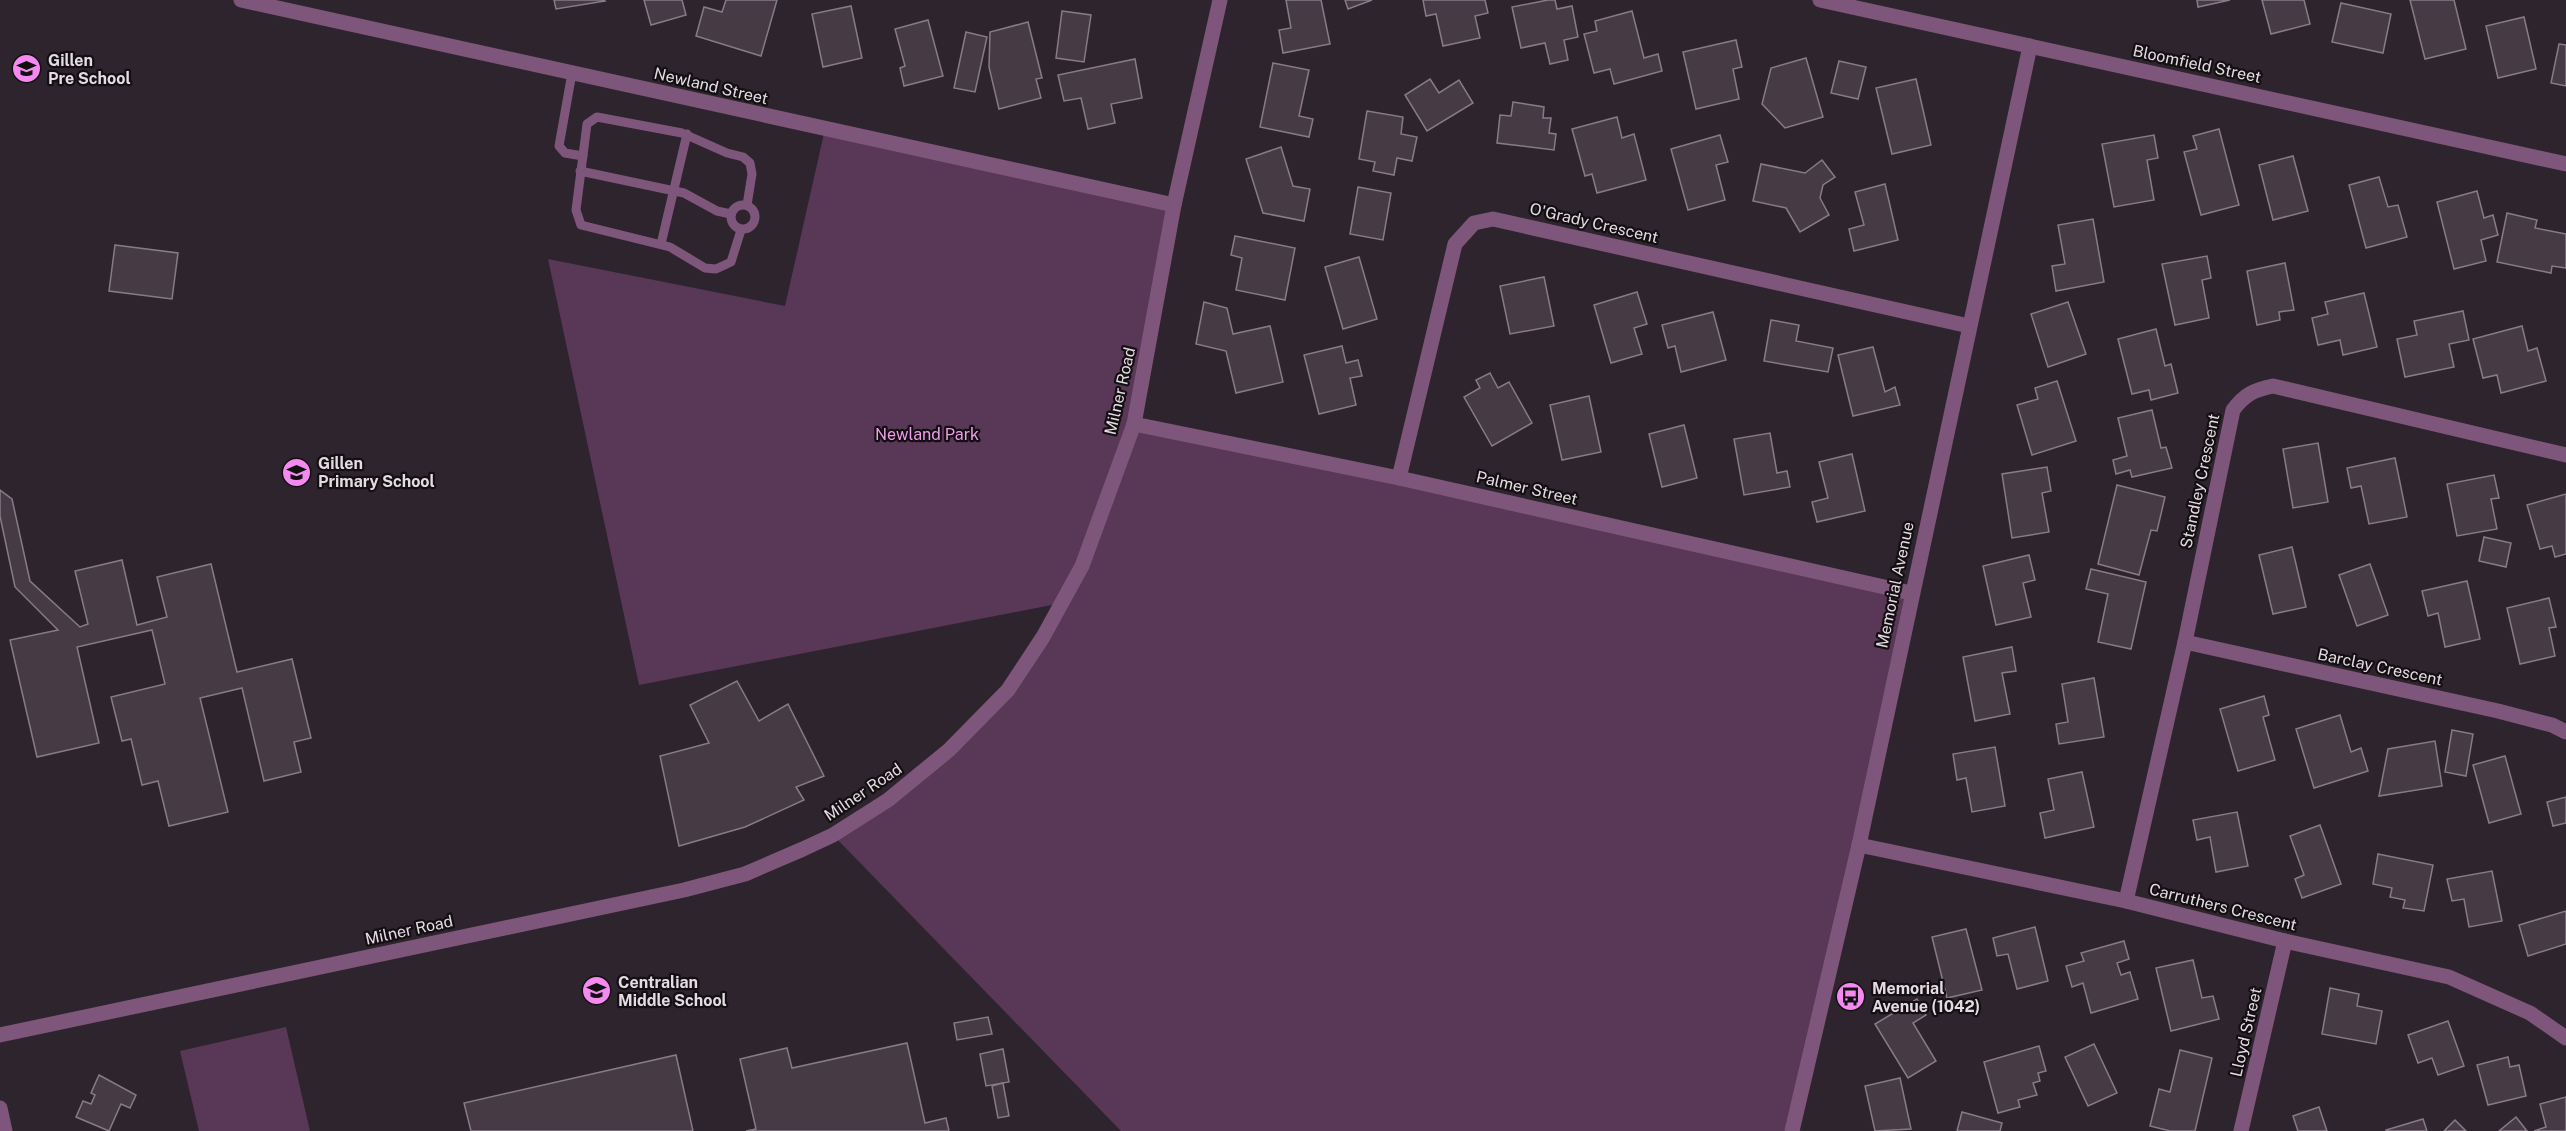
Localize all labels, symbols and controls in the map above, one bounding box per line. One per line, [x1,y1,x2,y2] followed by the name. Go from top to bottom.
[2131,41,2263,87] street label: Bloomfield Street
[48,51,131,88] place label: Gillen Pre School
[11,53,43,85] school or university icon: Gillen Pre School
[652,64,770,108] street label: Newland Street
[1528,199,1660,247] street label: O'Grady Crescent
[1101,345,1139,437] street label: Milner Road
[2176,412,2224,550] street label: Standley Crescent
[875,425,979,444] park label: Newland Park
[318,454,435,491] place label: Gillen Primary School
[281,456,313,488] school or university icon: Gillen Primary School
[1474,467,1580,509] street label: Palmer Street
[1872,520,1918,650] street label: Memorial Avenue
[2316,644,2444,690] street label: Barclay Crescent
[821,759,905,825] street label: Milner Road
[2147,879,2299,935] street label: Carruthers Crescent
[363,911,455,949] street label: Milner Road
[618,973,727,1010] place label: Centralian Middle School
[581,975,613,1007] school or university icon: Centralian Middle School
[1872,979,1980,1016] place label: Memorial Avenue (1042)
[1835,981,1867,1013] bus stop icon: Memorial Avenue (1042)
[2226,985,2266,1079] street label: Lloyd Street

